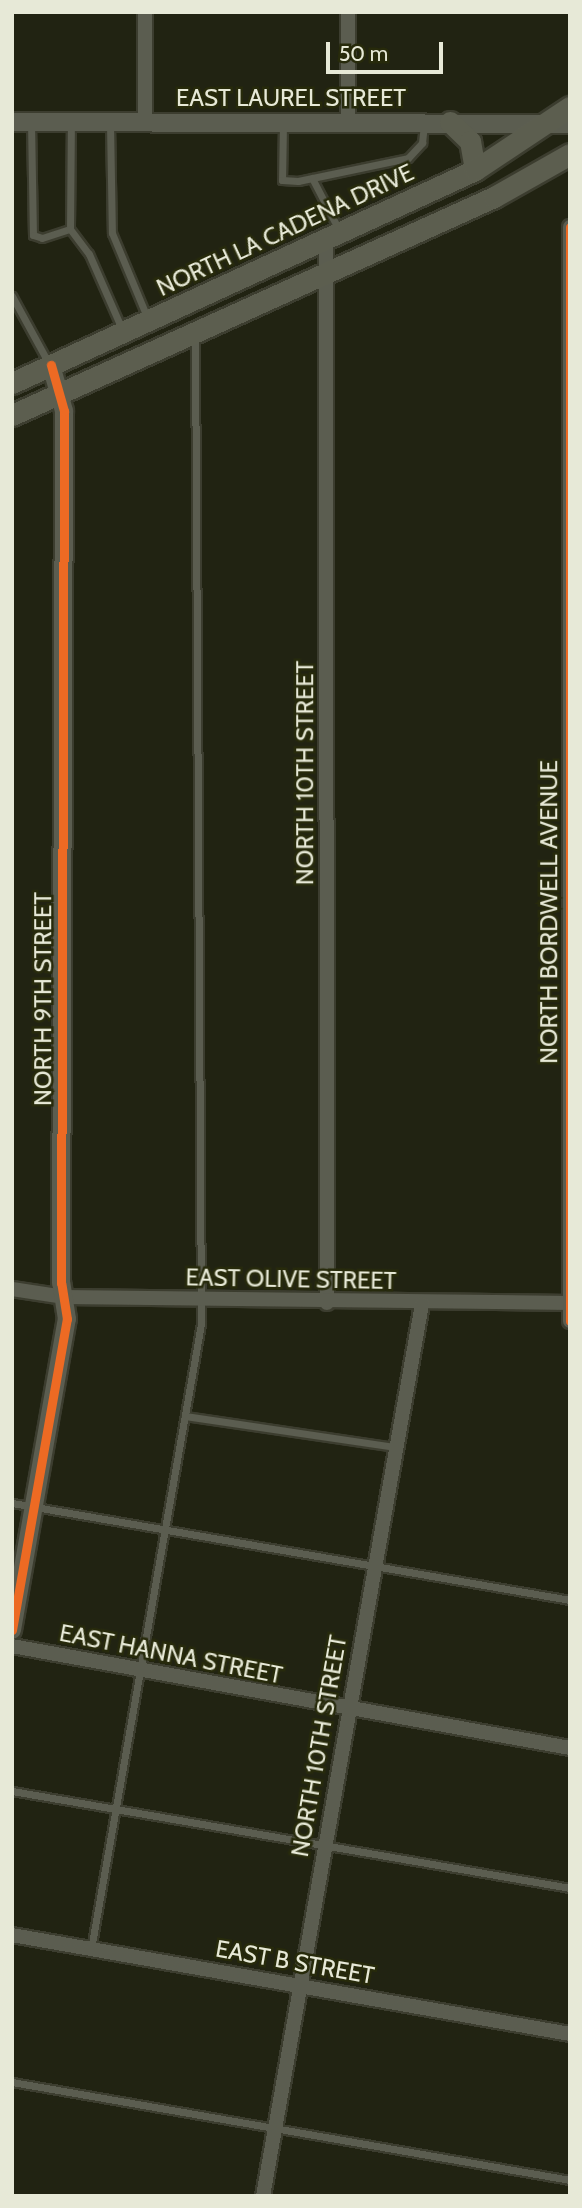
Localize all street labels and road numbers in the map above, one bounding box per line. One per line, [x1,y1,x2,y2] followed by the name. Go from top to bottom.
[176,84,406,112] street label: EAST LAUREL STREET
[152,158,418,302] street label: NORTH LA CADENA DRIVE
[291,661,319,885] street label: NORTH 10TH STREET
[535,760,563,1064] street label: NORTH BORDWELL AVENUE
[29,892,57,1106] street label: NORTH 9TH STREET
[185,1263,397,1295] street label: EAST OLIVE STREET
[57,1618,285,1690] street label: EAST HANNA STREET
[285,1633,353,1859] street label: NORTH 10TH STREET
[213,1934,377,1990] street label: EAST B STREET

